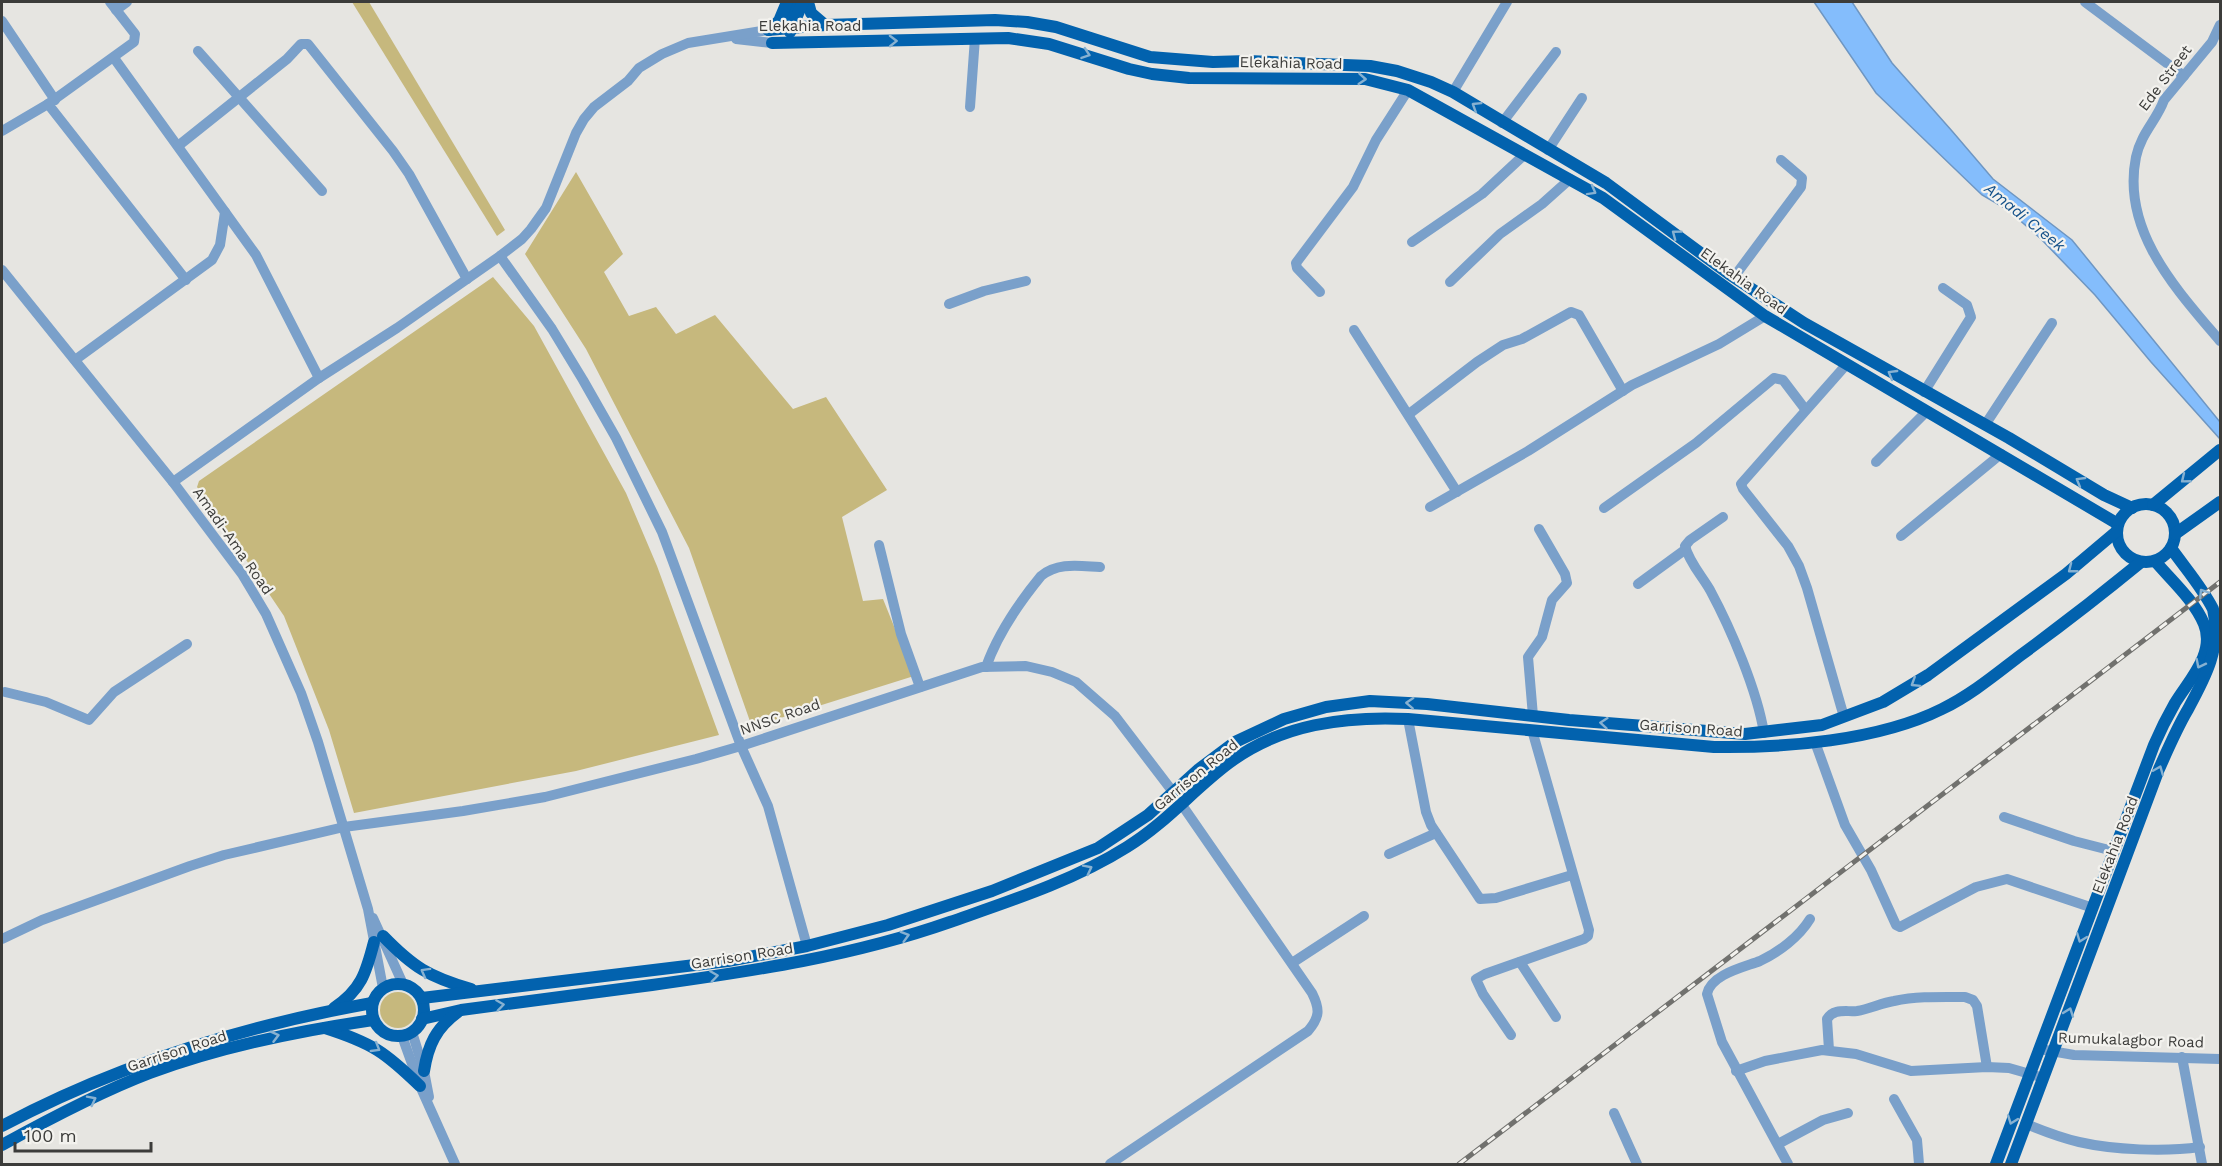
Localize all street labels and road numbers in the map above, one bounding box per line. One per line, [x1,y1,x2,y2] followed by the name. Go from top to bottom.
[759,17,861,35] street label: Elekahia Road
[2134,41,2196,114] street label: Ede Street
[1239,53,1343,73] street label: Elekahia Road
[1697,244,1791,318] street label: Elekahia Road
[189,484,277,598] street label: Amadi-Ama Road
[738,695,822,739] street label: NNSC Road
[1639,715,1743,741] street label: Garrison Road
[1150,735,1242,815] street label: Garrison Road
[2088,794,2142,896] street label: Elekahia Road
[689,939,795,973] street label: Garrison Road
[125,1026,229,1076] street label: Garrison Road
[2058,1028,2204,1052] street label: Rumukalagbor Road

